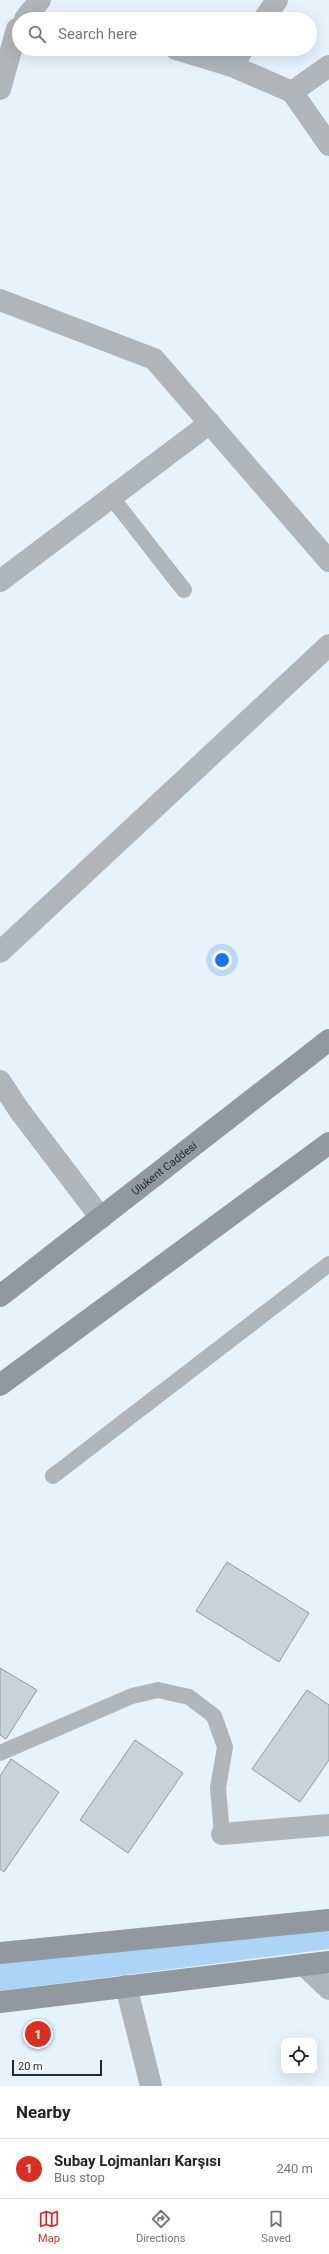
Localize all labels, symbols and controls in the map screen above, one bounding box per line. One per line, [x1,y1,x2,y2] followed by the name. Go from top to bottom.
[12,12,317,56] search box
[26,23,48,45] icon: search
[58,25,137,43] text: Search here
[212,950,232,970] your location
[129,1139,200,1198] street label: Ulukent Caddesi
[25,2019,51,2049] pin: 1
[281,2038,317,2074] map controls
[281,2038,317,2074] button: locate
[12,2058,102,2077] scale bar
[18,2060,43,2073] text: 20 m
[16,2102,71,2122] text: Nearby
[54,2152,221,2170] text: Subay Lojmanları Karşısı
[25,2161,33,2176] text: 1
[276,2161,313,2176] text: 240 m
[54,2170,105,2185] text: Bus stop
[38,2208,60,2245] tab: Map
[136,2208,185,2245] tab: Directions
[261,2208,291,2245] tab: Saved

